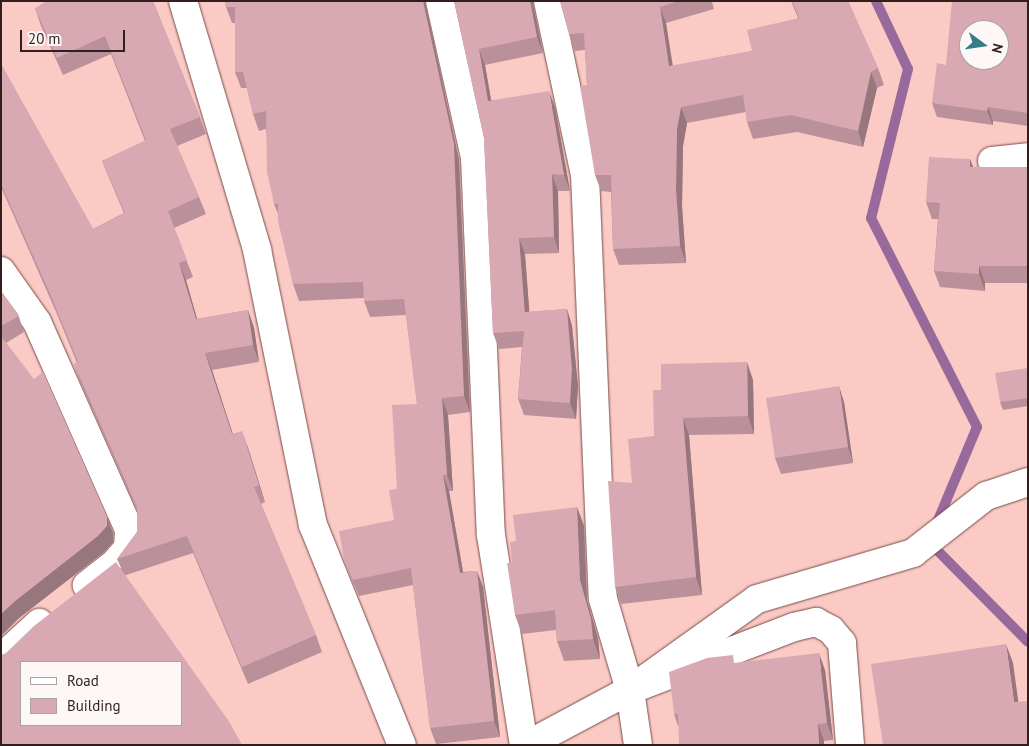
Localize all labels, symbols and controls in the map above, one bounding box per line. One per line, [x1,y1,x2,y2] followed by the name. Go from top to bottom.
[22,20,128,52] scale bar
[959,20,1009,70] north arrow
[28,29,61,48] text: 20 m
[988,42,1007,55] text: N
[20,661,182,726] legend
[67,671,99,690] text: Road
[67,696,121,715] text: Building

